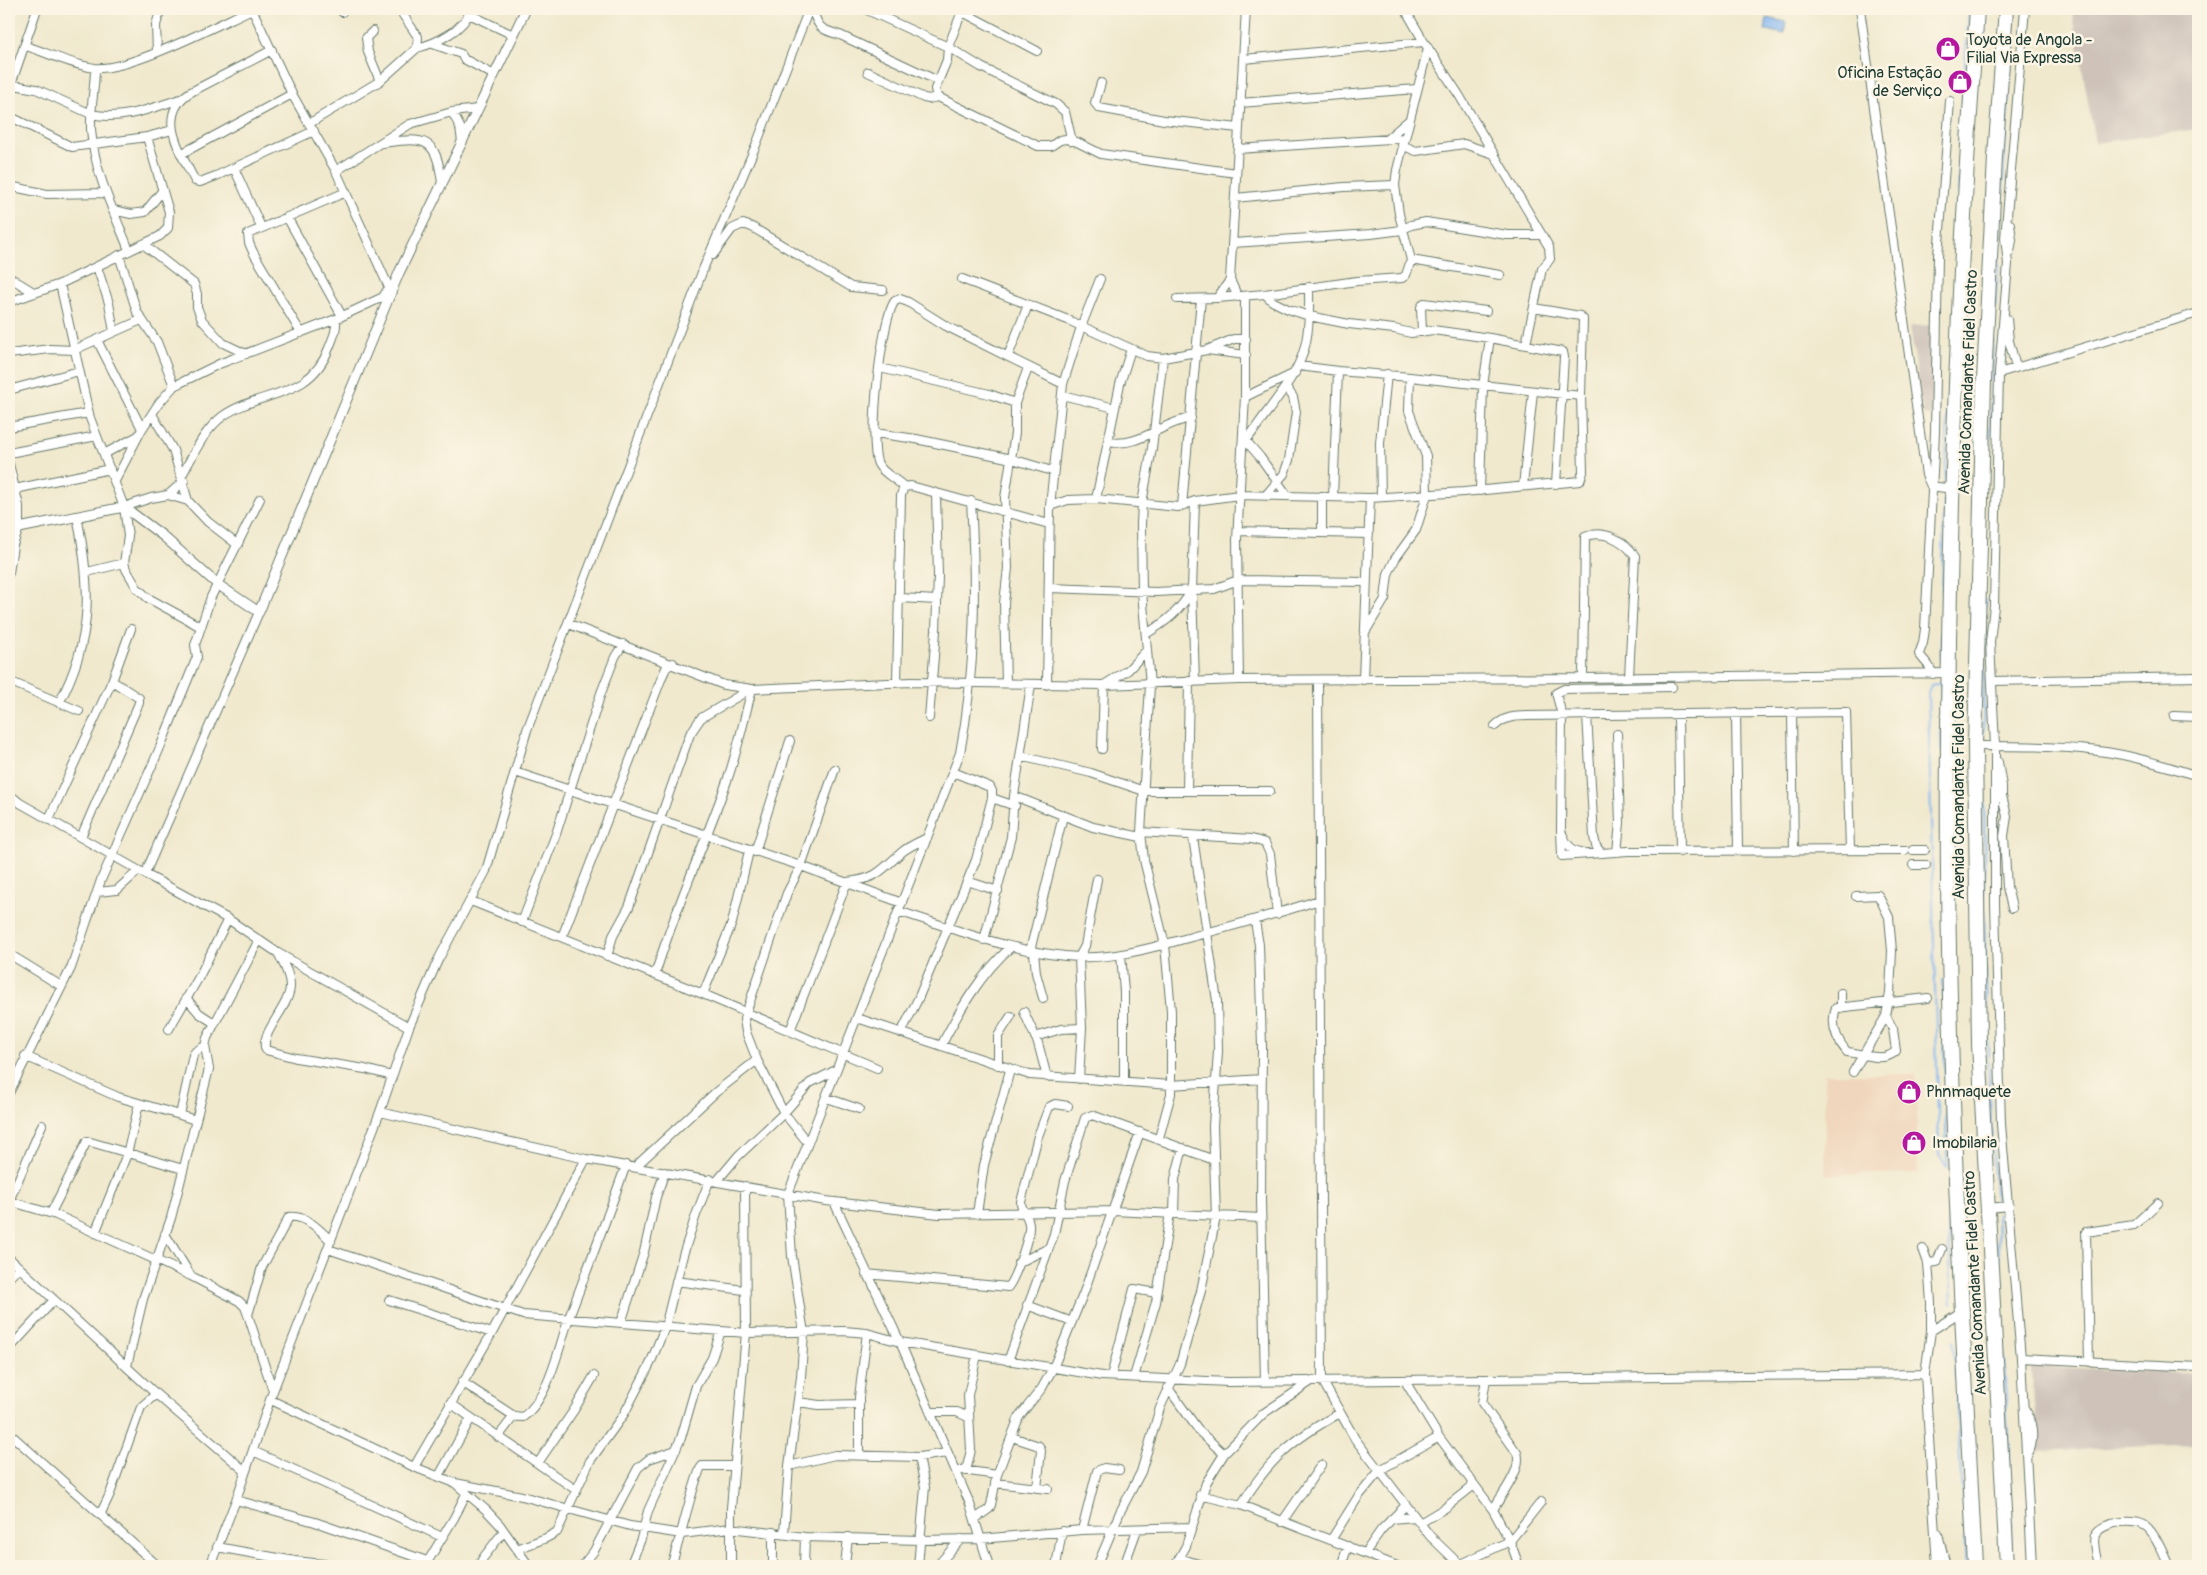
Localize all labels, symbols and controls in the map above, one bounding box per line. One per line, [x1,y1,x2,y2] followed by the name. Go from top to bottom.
[1966,30,2093,68] place label: Toyota de Angola - Filial Via Expressa
[1935,36,1961,62] shop icon: Toyota de Angola - Filial Via Expressa
[1837,63,1942,101] place label: Oficina Estação de Serviço
[1947,69,1973,95] shop icon: Oficina Estação de Serviço
[1954,269,1982,495] street label: Avenida Comandante Fidel Castro
[1949,674,1969,900] street label: Avenida Comandante Fidel Castro
[1896,1079,1922,1105] shop icon: Phnmaquete
[1926,1082,2011,1102] place label: Phnmaquete
[1901,1130,1927,1156] shop icon: Imobilaria
[1932,1133,1997,1153] place label: Imobilaria
[1959,1170,1991,1396] street label: Avenida Comandante Fidel Castro

